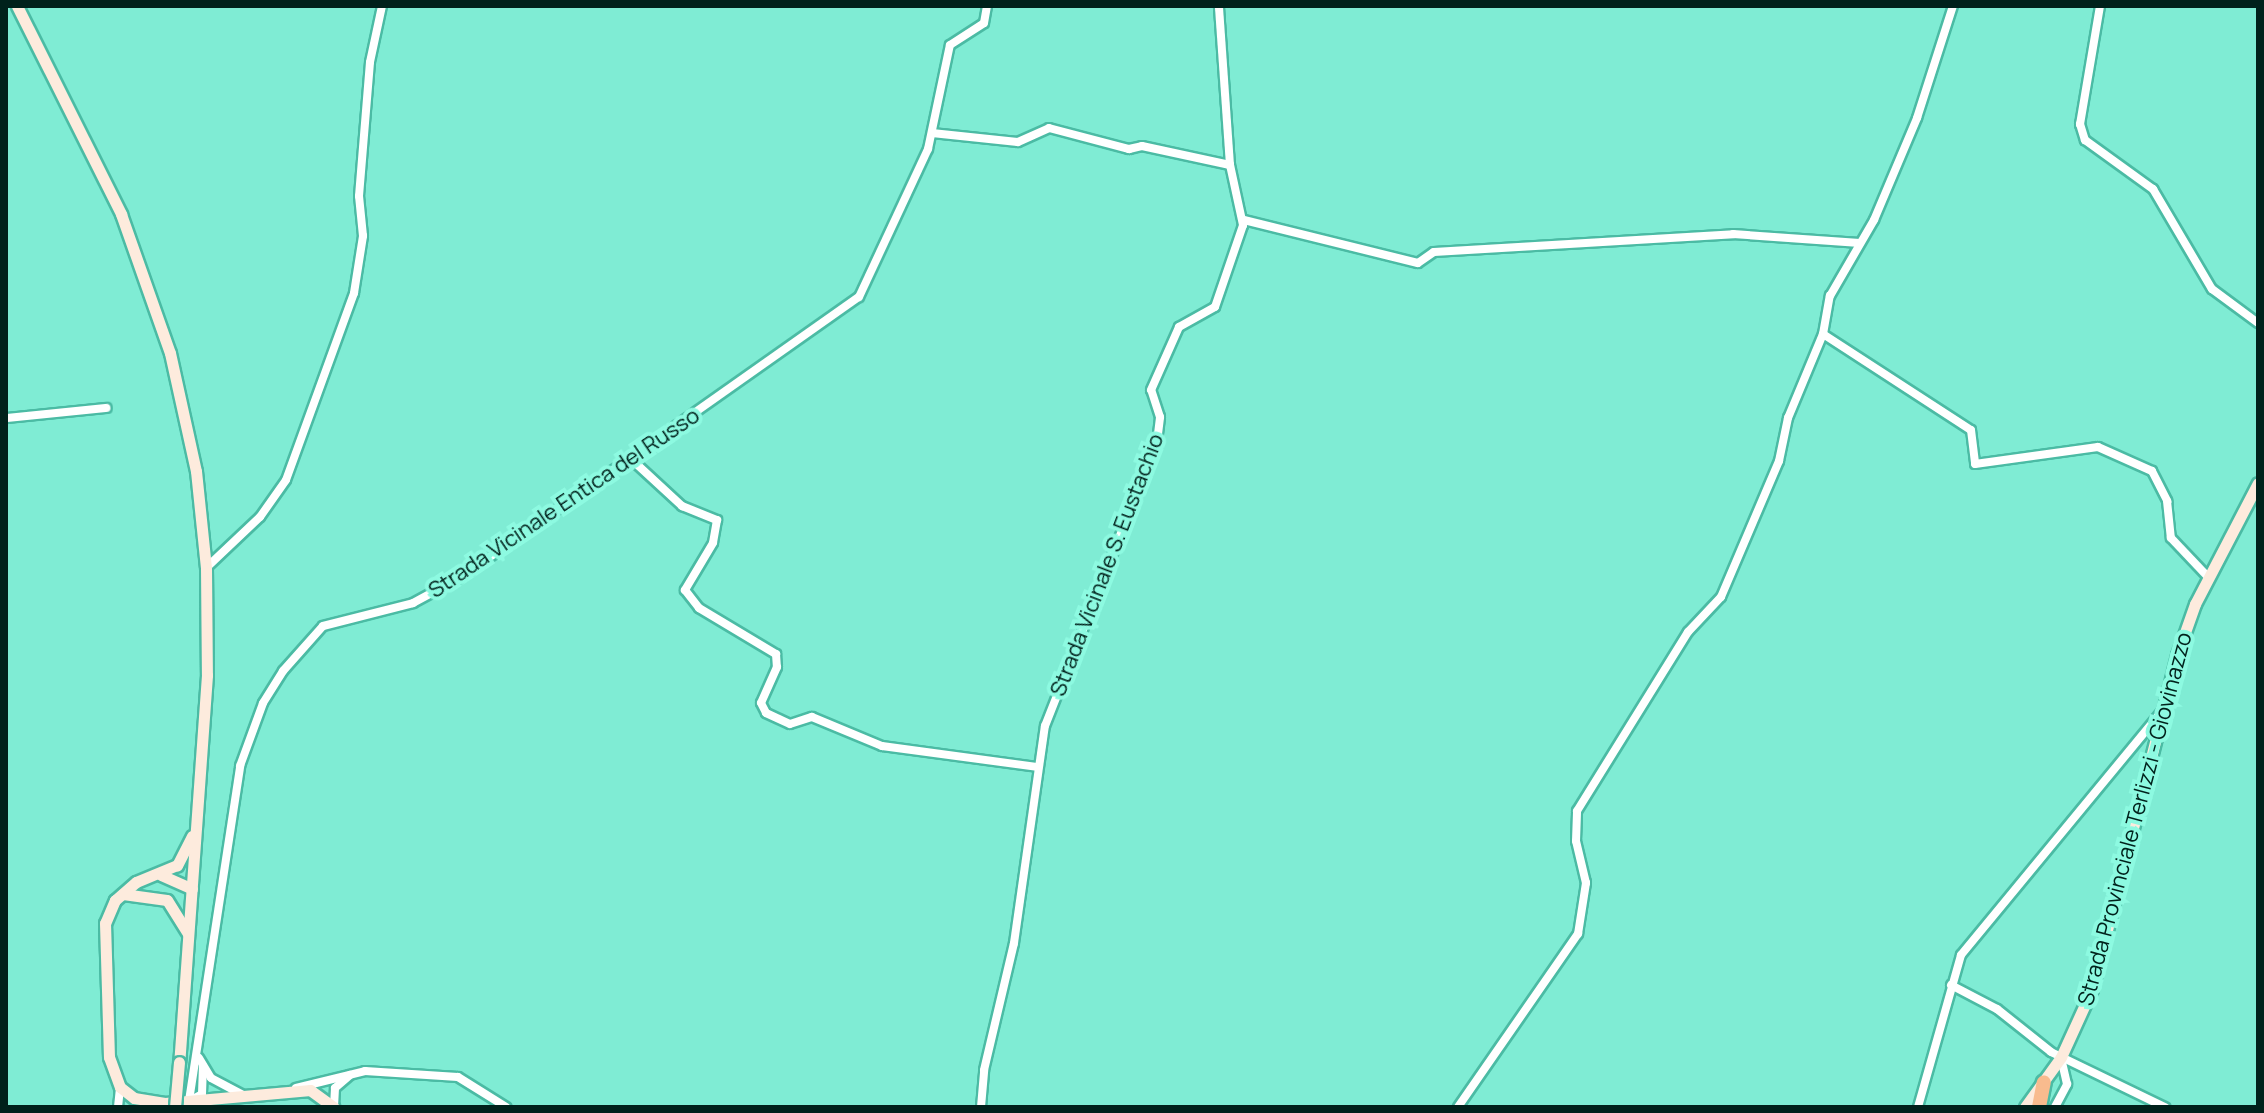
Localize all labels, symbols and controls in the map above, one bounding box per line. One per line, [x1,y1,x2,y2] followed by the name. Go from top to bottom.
[423,402,705,604] street label: Strada Vicinale Entica del Russo
[1045,430,1169,700] street label: Strada Vicinale S. Eustachio
[2072,629,2198,1009] street label: Strada Provinciale Terlizzi - Giovinazzo

